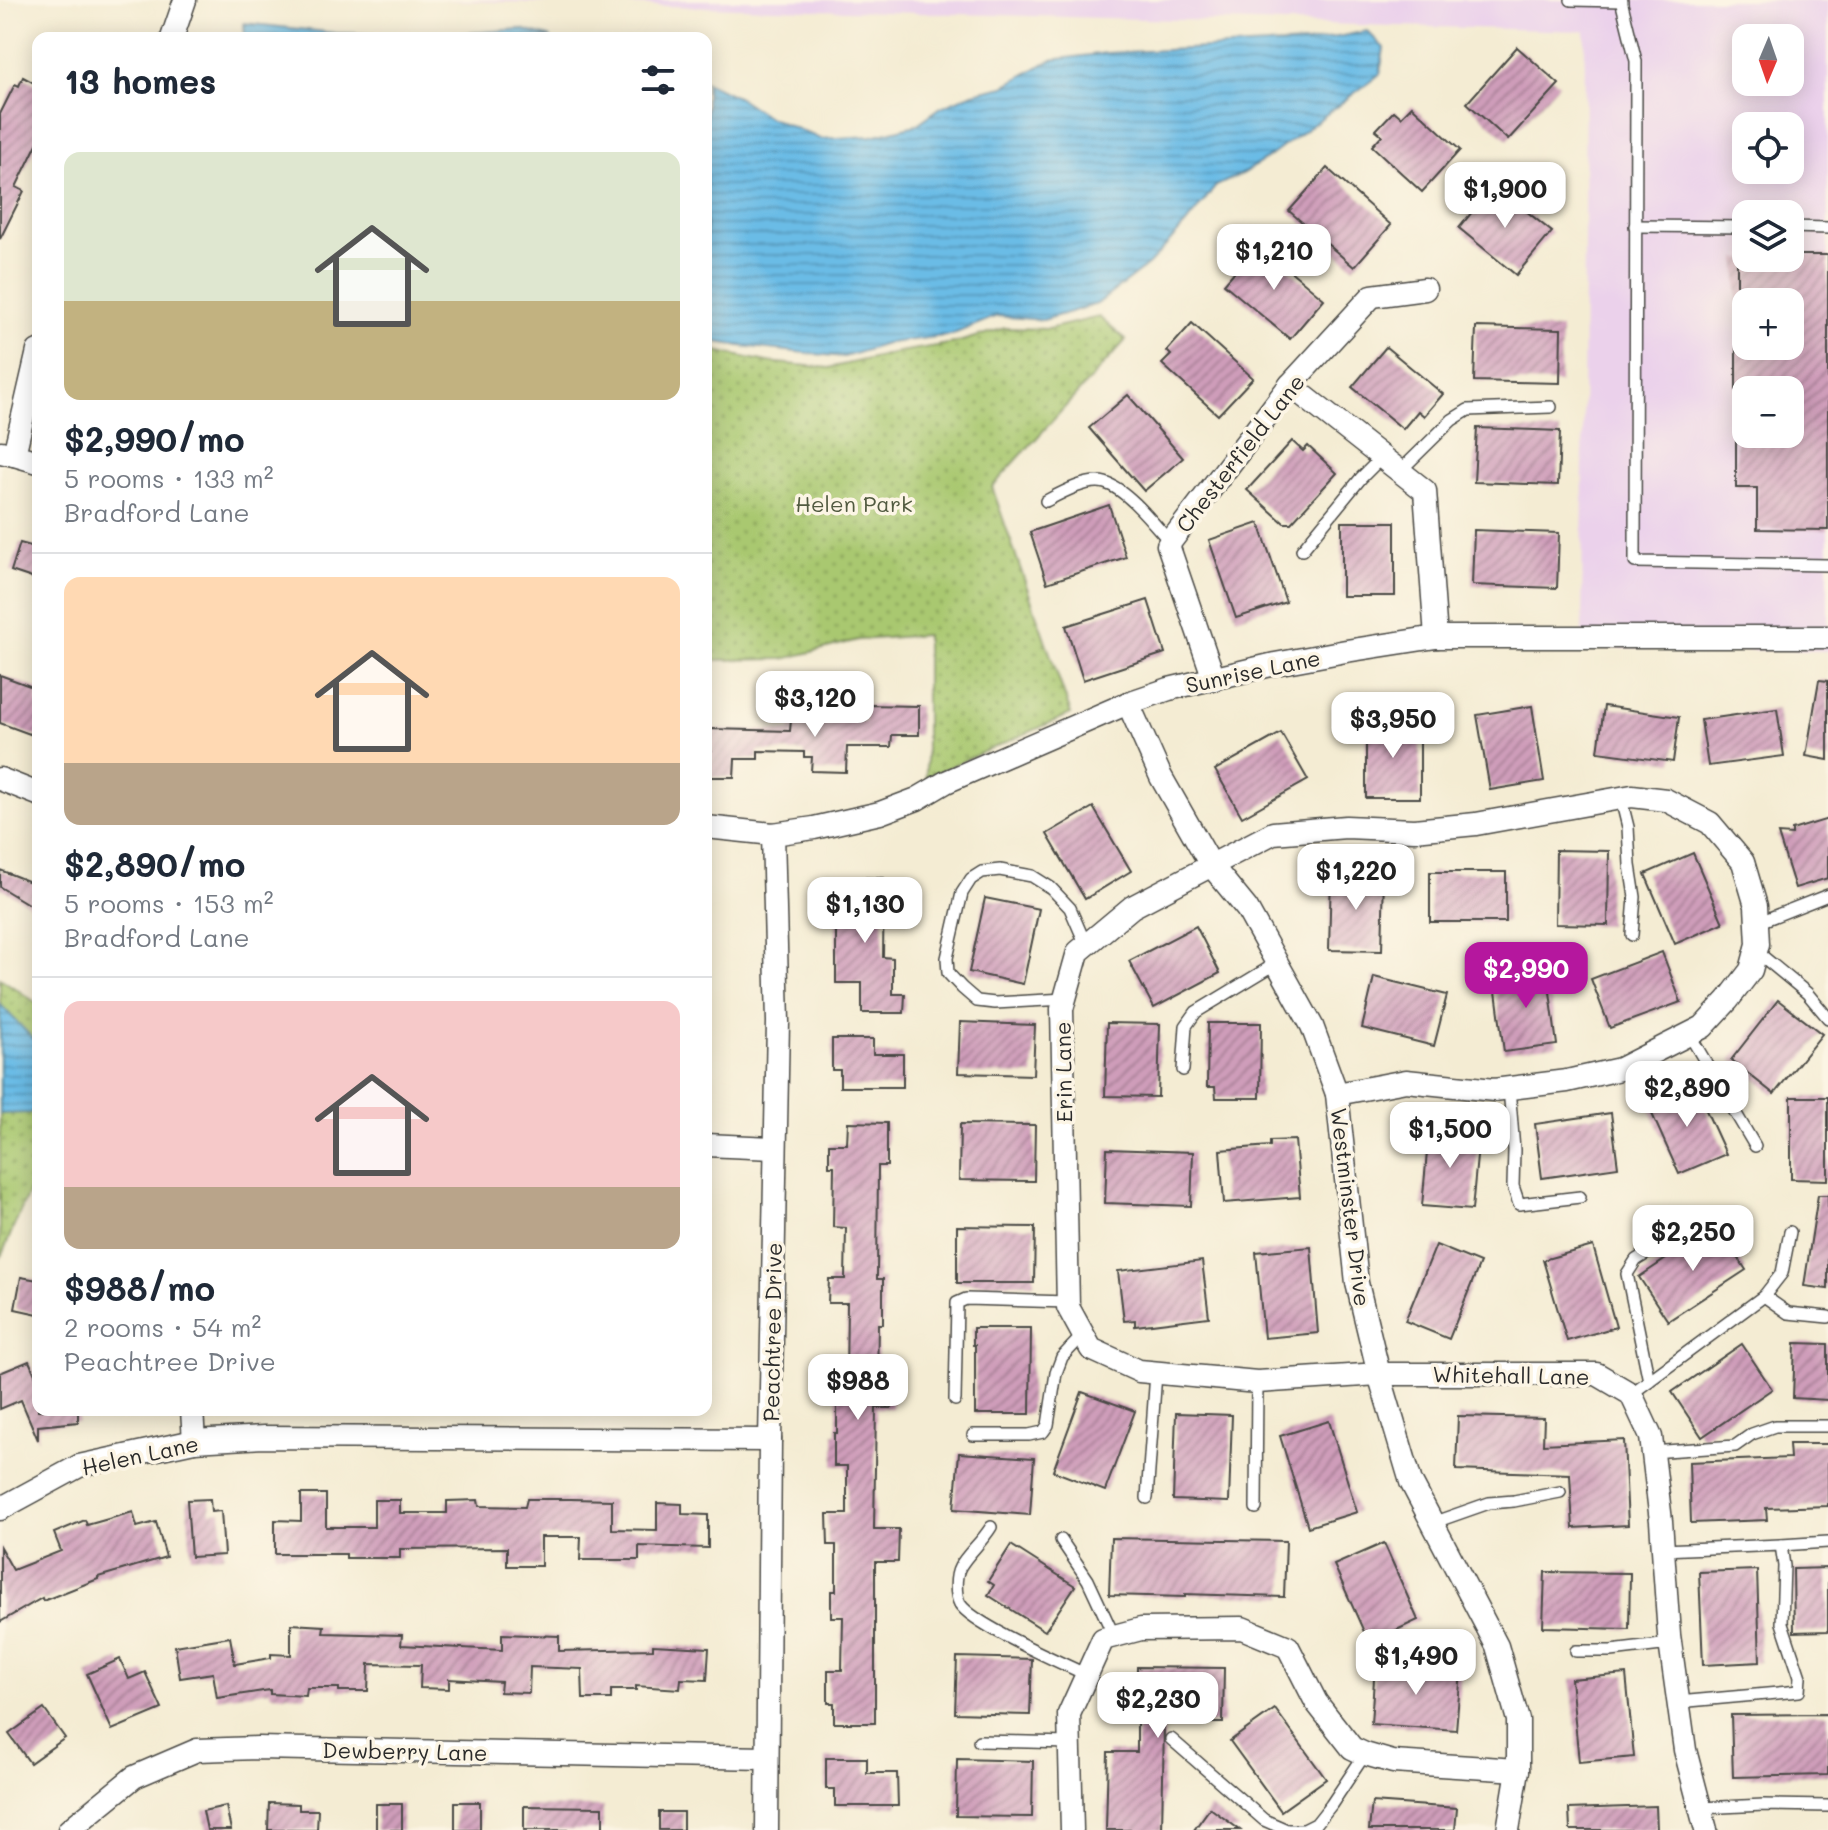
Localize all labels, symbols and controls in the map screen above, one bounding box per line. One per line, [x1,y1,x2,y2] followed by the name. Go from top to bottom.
[1732,24,1804,96] north arrow
[1732,24,1804,448] map controls
[64,58,217,103] text: 13 homes
[636,58,680,102] icon: filters
[1732,112,1804,184] button: locate
[1440,162,1570,230] pin: $1,900
[1463,171,1547,205] text: $1,900
[1732,200,1804,272] button: layers
[300,204,444,348] icon: home
[1209,224,1339,292] pin: $1,210
[1235,233,1313,267] text: $1,210
[1732,288,1804,360] button: +
[1169,368,1311,538] street label: Chesterfield Lane
[1732,376,1804,448] button: −
[64,416,245,461] text: $2,990/mo
[64,461,274,495] text: 5 rooms · 133 m²
[795,489,913,518] park label: Helen Park
[64,495,250,529] text: Bradford Lane
[300,629,444,773] icon: home
[1183,643,1323,699] street label: Sunrise Lane
[750,671,880,739] pin: $3,120
[774,680,856,714] text: $3,120
[1328,692,1458,760] pin: $3,950
[1349,701,1437,735] text: $3,950
[64,841,245,886] text: $2,890/mo
[1291,844,1421,912] pin: $1,220
[1315,853,1397,887] text: $1,220
[800,877,930,945] pin: $1,130
[64,886,274,920] text: 5 rooms · 153 m²
[825,886,905,920] text: $1,130
[64,920,250,954] text: Bradford Lane
[1461,942,1591,1010] pin: $2,990
[1483,951,1569,985] text: $2,990
[1048,1021,1078,1123] street label: Erin Lane
[300,1053,444,1197] icon: home
[1622,1061,1752,1129] pin: $2,890
[1643,1070,1731,1104] text: $2,890
[1385,1102,1515,1170] pin: $1,500
[1324,1106,1378,1308] street label: Westminster Drive
[1408,1111,1492,1145] text: $1,500
[1628,1205,1758,1273] pin: $2,250
[1650,1214,1736,1248] text: $2,250
[756,1242,788,1422] street label: Peachtree Drive
[64,1265,215,1310] text: $988/mo
[64,1310,261,1344] text: 2 rooms · 54 m²
[64,1344,276,1378] text: Peachtree Drive
[811,1354,905,1422] pin: $988
[1432,1359,1590,1391] street label: Whitehall Lane
[826,1363,890,1397] text: $988
[79,1428,201,1482] street label: Helen Lane
[1351,1629,1481,1697] pin: $1,490
[1374,1638,1458,1672] text: $1,490
[1093,1672,1223,1740] pin: $2,230
[1115,1681,1201,1715] text: $2,230
[322,1735,488,1767] street label: Dewberry Lane

